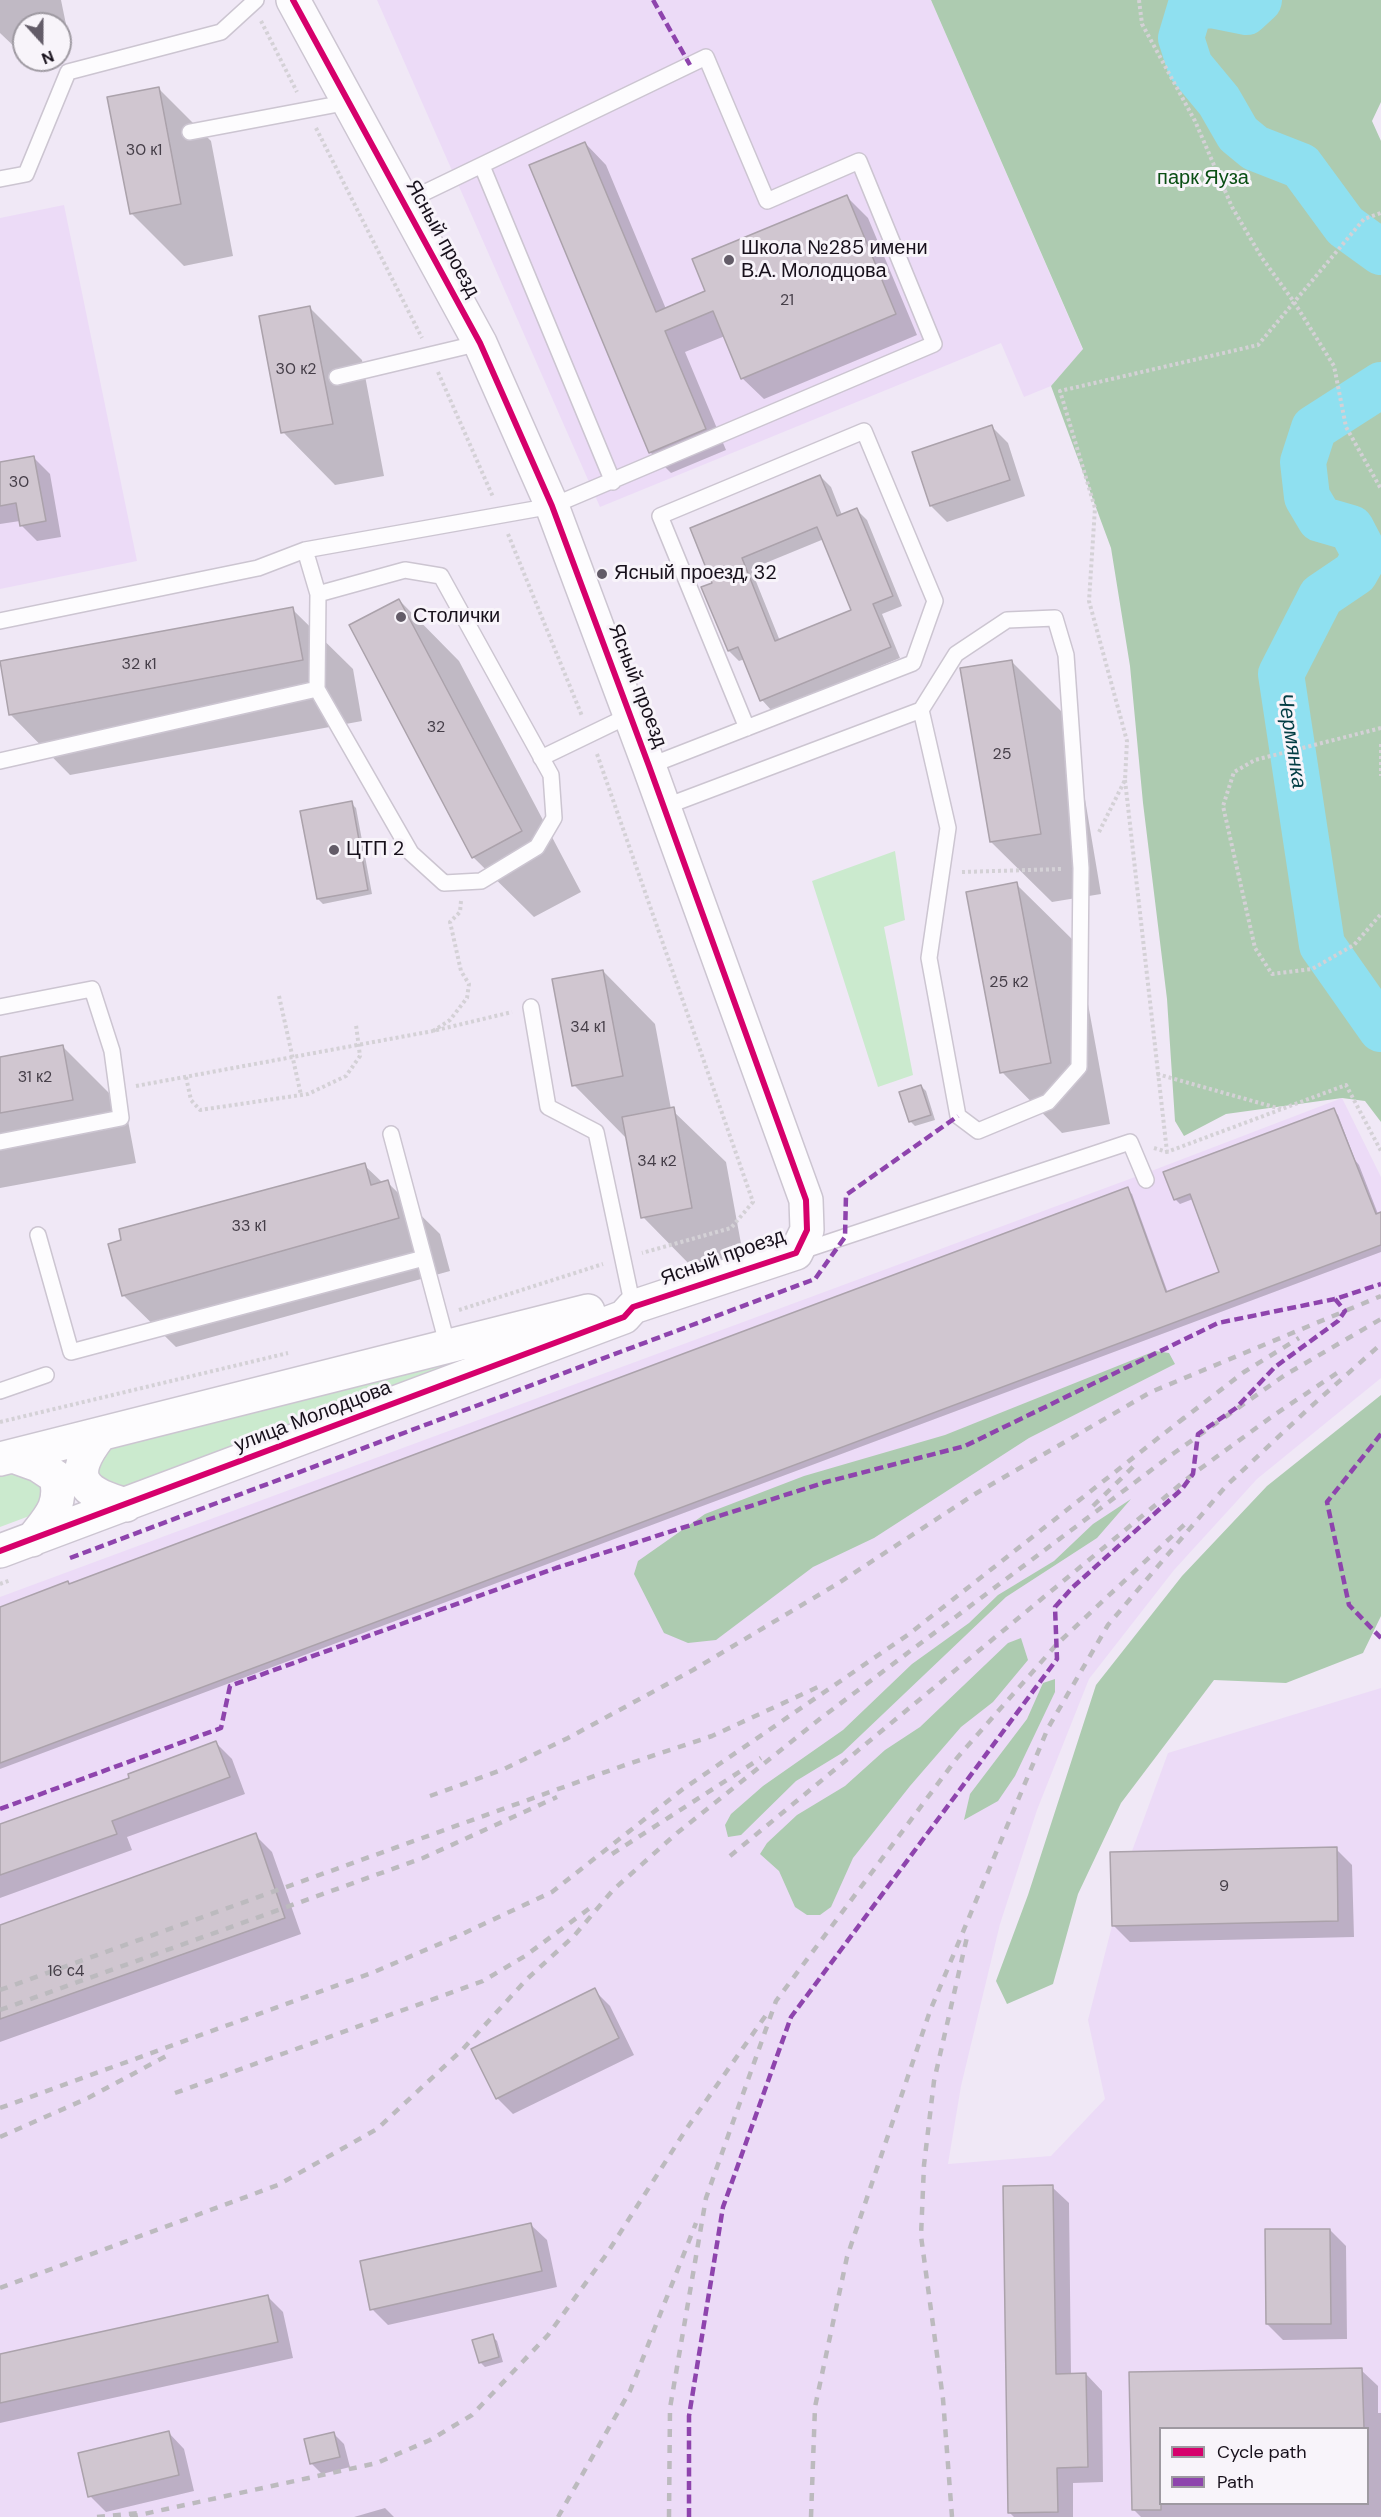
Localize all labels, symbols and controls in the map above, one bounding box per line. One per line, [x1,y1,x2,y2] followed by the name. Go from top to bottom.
[12,12,72,72] north arrow
[39,46,57,69] text: N
[126,141,162,161] house number: 30 к1
[1157,167,1249,191] park label: парк Яуза
[400,176,484,302] street label: Ясный проезд
[741,237,928,284] place label: Школа №285 имени В.А. Молодцова
[722,253,736,267] marker: Школа №285 имени В.А. Молодцова
[780,291,794,311] house number: 21
[276,360,316,380] house number: 30 к2
[9,473,29,493] house number: 30
[614,562,777,586] place label: Ясный проезд, 32
[595,567,609,581] marker: Ясный проезд, 32
[413,605,500,629] place label: Столички
[394,610,408,624] marker: Столички
[602,621,672,751] street label: Ясный проезд
[122,655,156,675] house number: 32 к1
[1271,692,1311,790] water label: Чермянка
[427,718,445,738] house number: 32
[993,745,1011,765] house number: 25
[346,838,404,862] place label: ЦТП 2
[327,843,341,857] marker: ЦТП 2
[989,973,1029,993] house number: 25 к2
[570,1018,606,1038] house number: 34 к1
[18,1068,52,1088] house number: 31 к2
[637,1152,677,1172] house number: 34 к2
[231,1217,267,1237] house number: 33 к1
[658,1224,788,1292] street label: Ясный проезд
[231,1376,395,1458] street label: улица Молодцова
[1219,1877,1229,1897] house number: 9
[47,1962,85,1982] house number: 16 с4
[1159,2427,1369,2505] legend
[1217,2440,1307,2464] text: Cycle path
[1217,2470,1254,2494] text: Path

